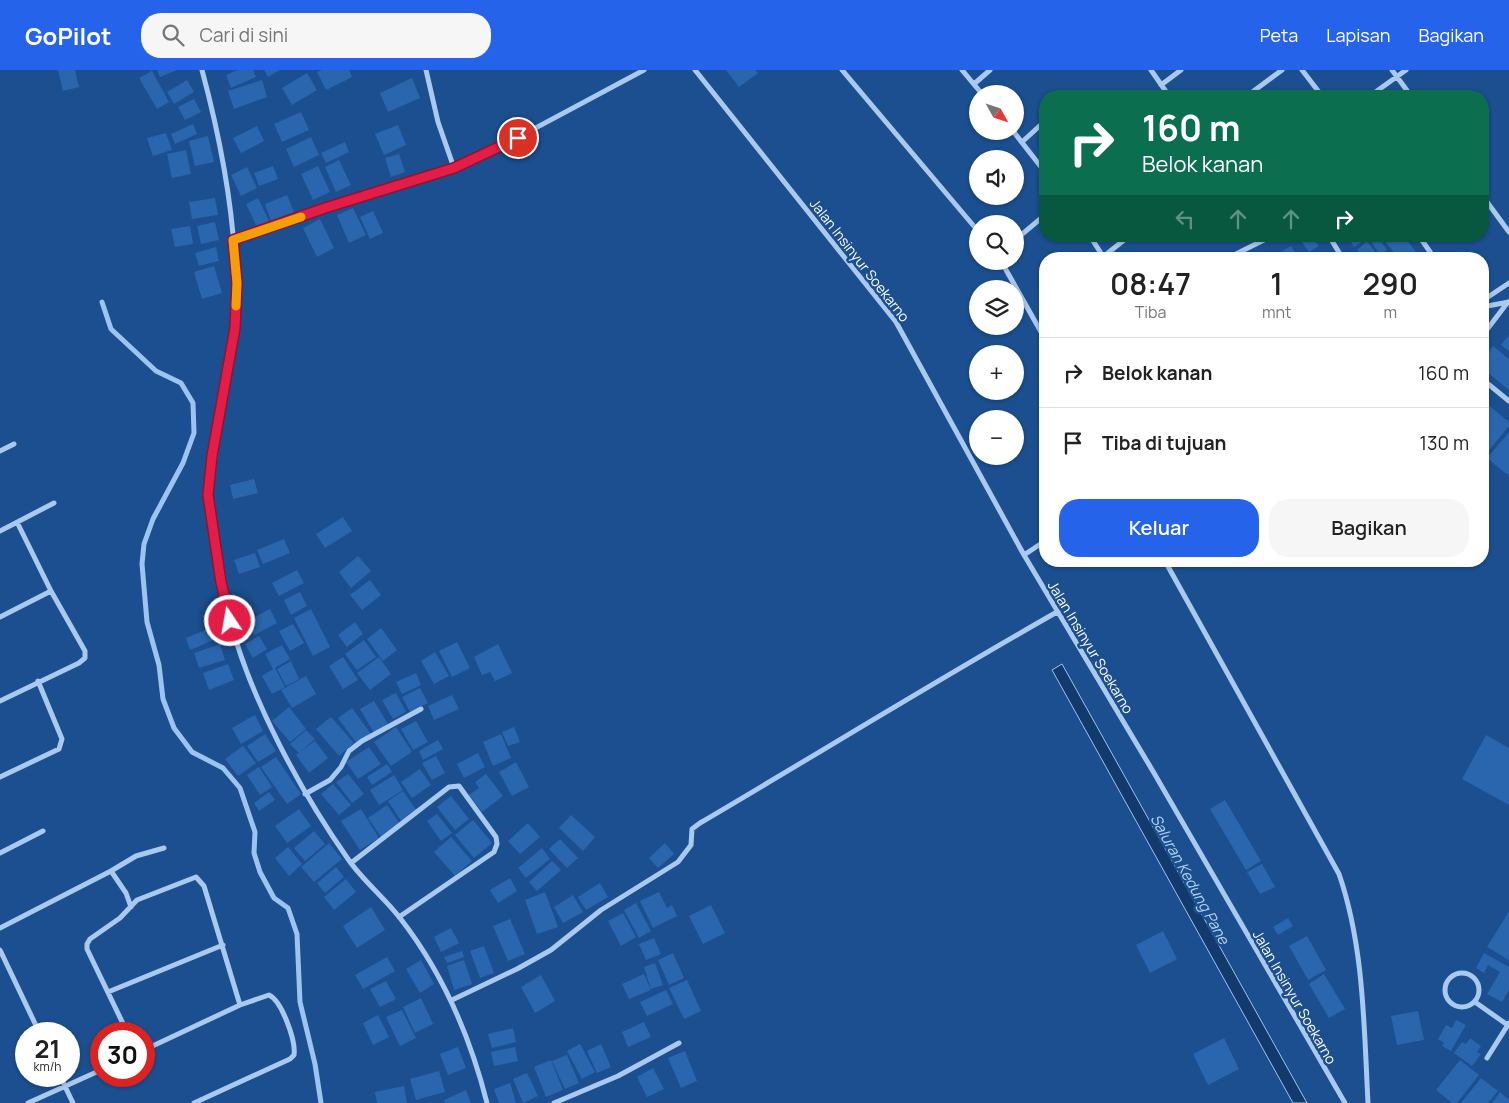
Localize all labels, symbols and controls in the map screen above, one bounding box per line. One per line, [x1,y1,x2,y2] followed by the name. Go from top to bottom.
[141,13,491,58] search box
[25,19,111,52] text: GoPilot
[159,21,187,49] icon: search
[199,22,288,48] text: Cari di sini
[1260,23,1298,47] text: Peta
[1326,23,1390,47] text: Lapisan
[1418,23,1484,47] text: Bagikan
[969,85,1024,140] north arrow
[969,85,1024,465] map controls
[1142,104,1241,152] text: 160 m
[1059,110,1124,175] icon: right
[497,117,539,159] pin
[504,124,532,152] icon: arrive
[1142,149,1263,179] text: Belok kanan
[969,150,1024,205] button: sound
[806,194,914,326] street label: Jalan Insinyur Soekarno
[1171,205,1199,233] icon: left
[1224,205,1252,233] icon: ahead
[1277,205,1305,233] icon: ahead
[1330,205,1358,233] icon: right
[969,215,1024,270] button: search
[1110,263,1191,304] text: 08:47
[1270,263,1283,304] text: 1
[1362,263,1418,304] text: 290
[969,280,1024,335] button: layers
[1135,301,1166,323] text: Tiba
[1262,301,1291,323] text: mnt
[1383,301,1397,323] text: m
[969,345,1024,400] button: +
[1059,359,1087,387] icon: right
[1102,360,1212,386] text: Belok kanan
[1418,360,1469,386] text: 160 m
[969,410,1024,465] button: −
[1059,429,1087,457] icon: arrive
[1102,430,1226,456] text: Tiba di tujuan
[1420,430,1469,456] text: 130 m
[1059,499,1259,557] button: Keluar
[1269,499,1469,557] button: Bagikan
[1044,577,1138,717] street label: Jalan Insinyur Soekarno
[203,594,255,646] position arrow
[1146,810,1235,949] water label: Saluran Kedung Pane
[1249,927,1341,1067] street label: Jalan Insinyur Soekarno
[90,1022,155,1087] speed limit sign: 30
[35,1031,60,1066] text: 21
[34,1058,61,1075] text: km/h

